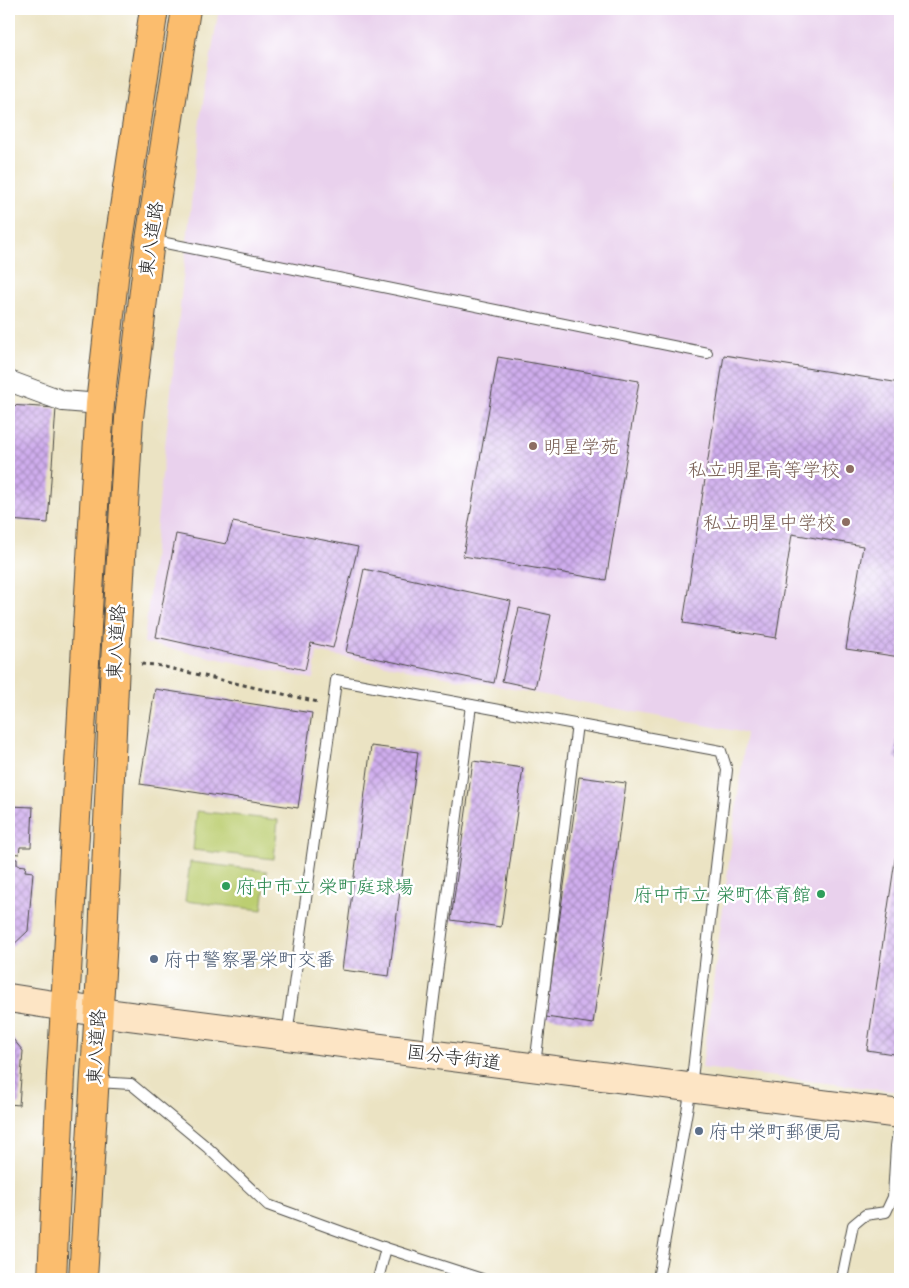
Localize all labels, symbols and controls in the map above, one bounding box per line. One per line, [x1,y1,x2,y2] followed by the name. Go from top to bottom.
[133,200,169,278] street label: 東八道路
[543,434,619,459] place label: 明星学苑
[527,440,539,452] marker: 明星学苑
[688,457,840,482] place label: 私立明星高等学校
[844,463,856,475] marker: 私立明星高等学校
[703,510,836,535] place label: 私立明星中学校
[840,516,852,528] marker: 私立明星中学校
[102,603,130,681] street label: 東八道路
[236,874,413,899] place label: 府中市立 栄町庭球場
[220,880,232,892] marker: 府中市立 栄町庭球場
[634,882,811,907] place label: 府中市立 栄町体育館
[815,888,827,900] marker: 府中市立 栄町体育館
[164,947,335,972] place label: 府中警察署栄町交番
[148,953,160,965] marker: 府中警察署栄町交番
[82,1008,110,1086] street label: 東八道路
[405,1039,503,1075] street label: 国分寺街道
[709,1119,842,1144] place label: 府中栄町郵便局
[693,1125,705,1137] marker: 府中栄町郵便局

